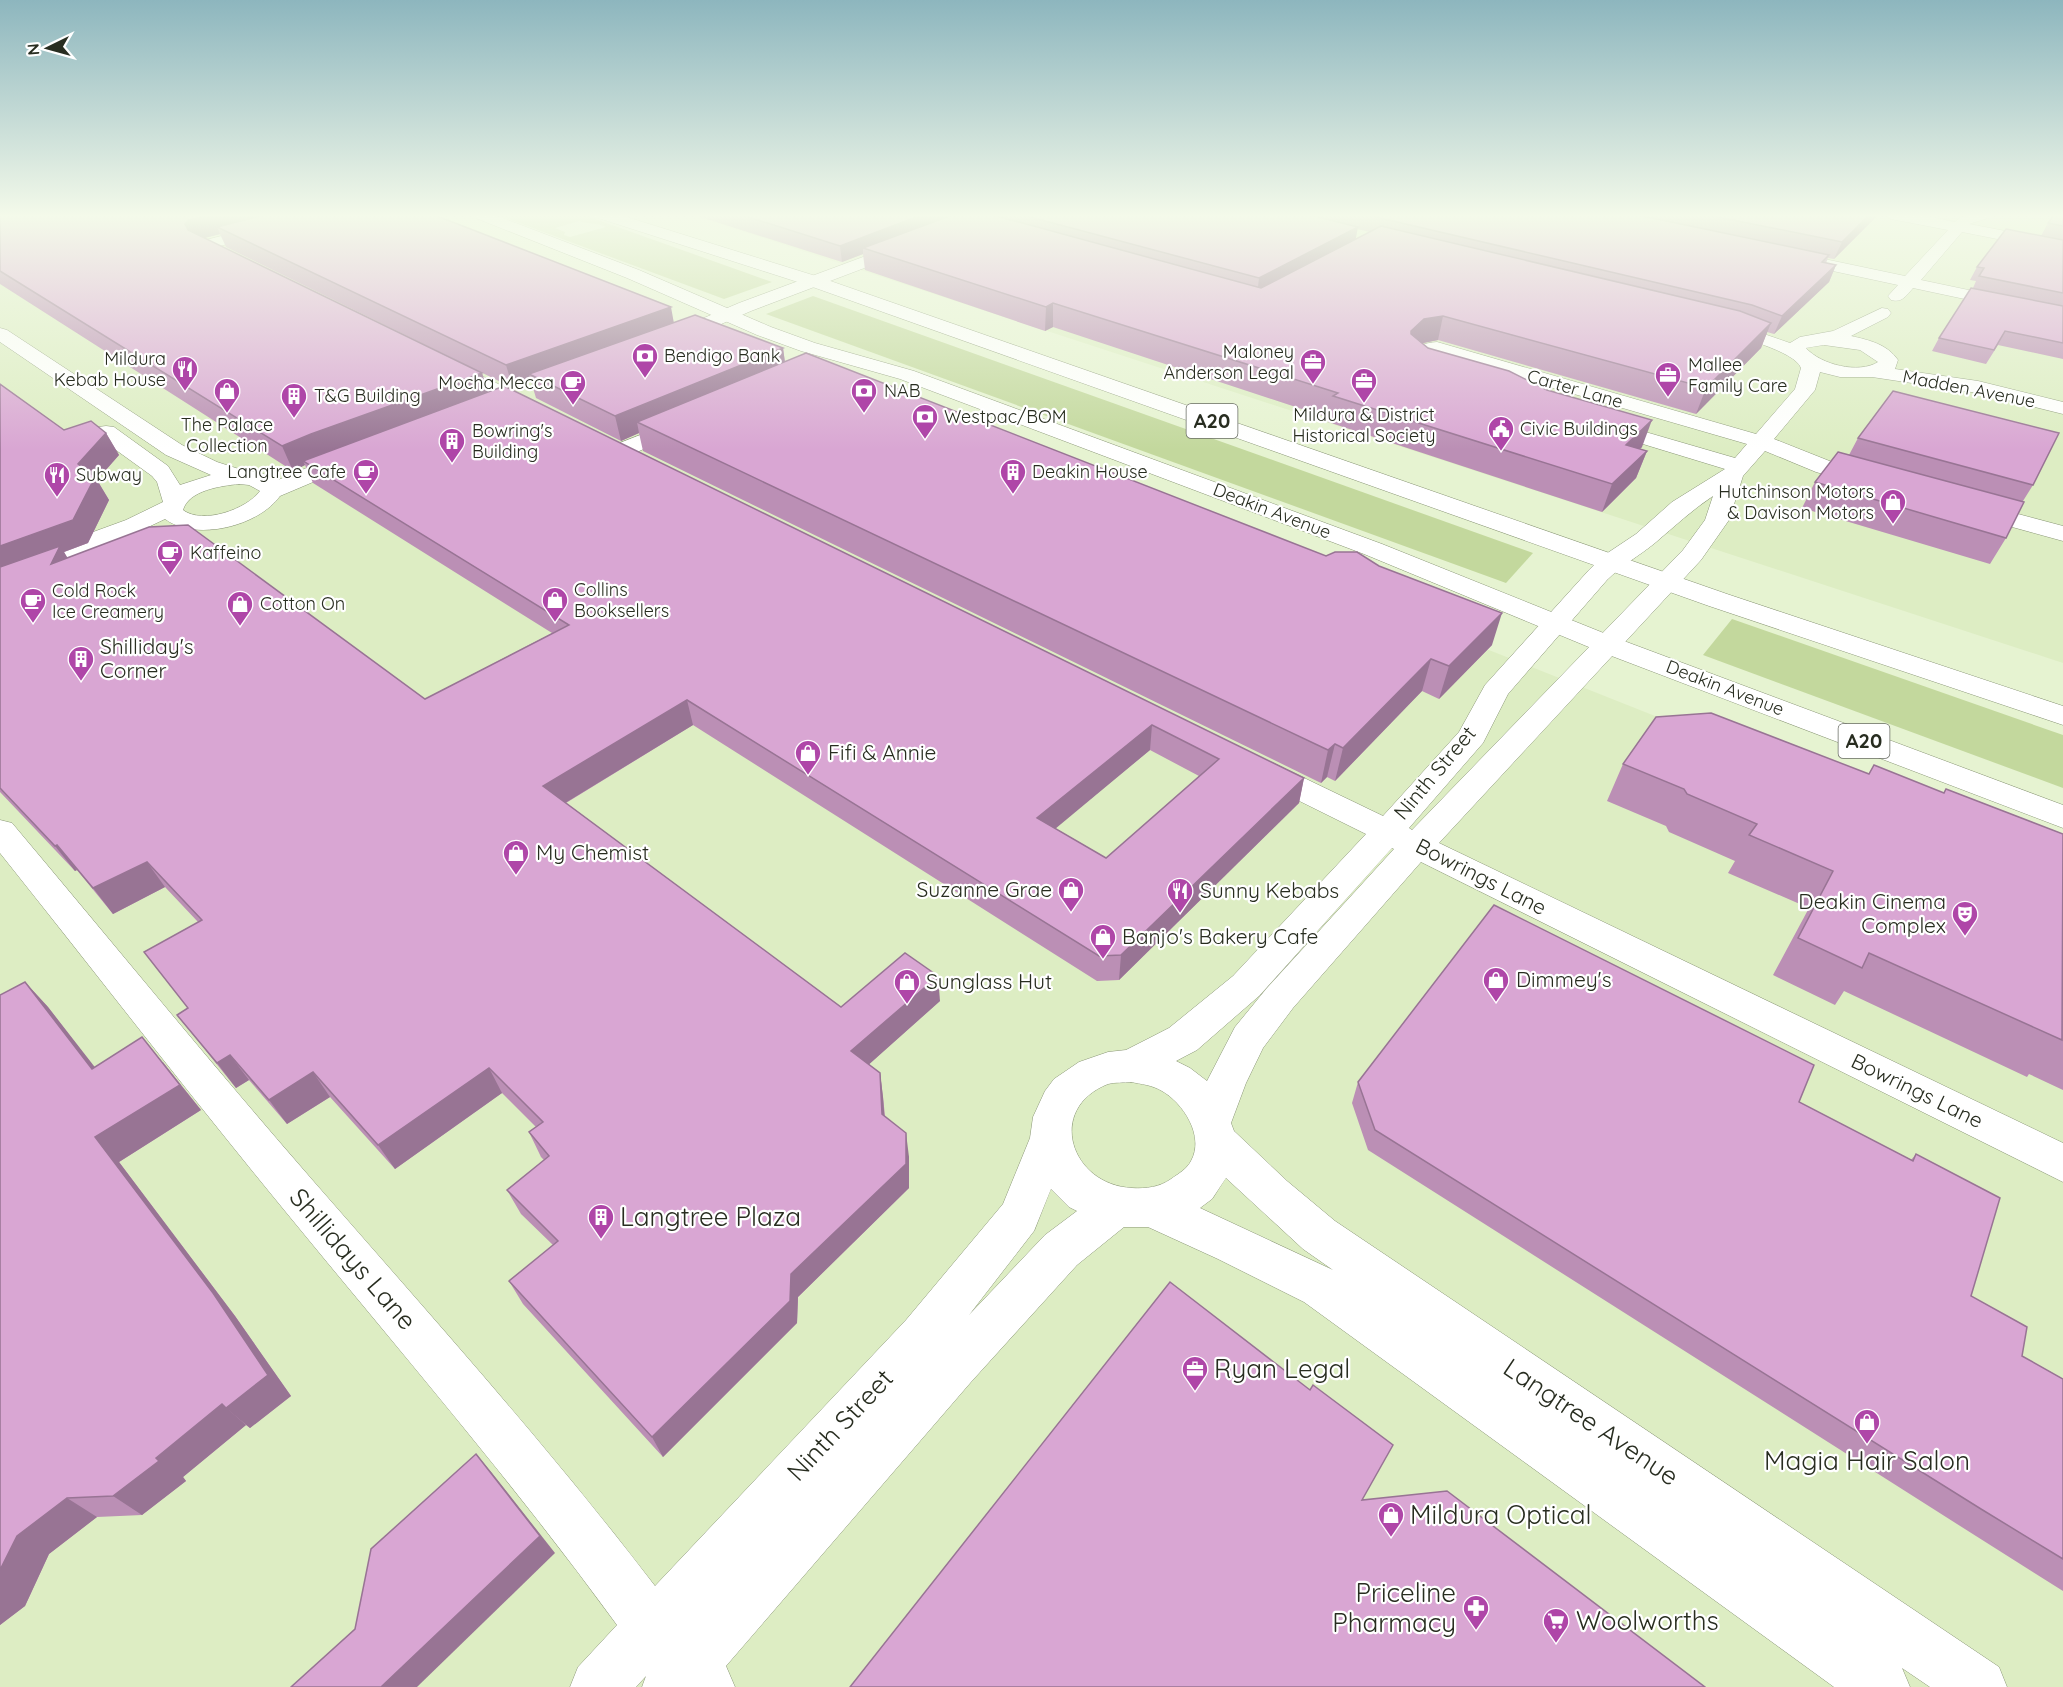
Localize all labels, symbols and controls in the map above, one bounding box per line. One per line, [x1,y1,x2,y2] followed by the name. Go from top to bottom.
[18,18,78,78] north arrow
[23,43,44,56] text: N
[1163,340,1294,384] place label: Maloney Anderson Legal
[630,341,660,379] bank icon: Bendigo Bank
[664,344,780,367] place label: Bendigo Bank
[54,347,166,391] place label: Mildura Kebab House
[1298,347,1328,385] office icon: Maloney Anderson Legal
[1688,353,1787,397] place label: Mallee Family Care
[170,354,200,392] restaurant icon: Mildura Kebab House
[1653,360,1683,398] office icon: Mallee Family Care
[1525,364,1626,413] street label: Carter Lane
[1901,364,2037,413] street label: Madden Avenue
[1349,366,1379,404] office icon: Mildura & District Historical Society
[558,368,588,406] cafe icon: Mocha Mecca
[438,371,554,394] place label: Mocha Mecca
[212,376,242,414] shop icon: The Palace Collection
[849,376,879,414] bank icon: NAB
[884,379,920,402] place label: NAB
[279,381,309,419] building icon: T&G Building
[314,384,421,407] place label: T&G Building
[910,402,940,440] bank icon: Westpac/BOM
[1293,403,1435,447] place label: Mildura & District Historical Society
[1186,404,1238,438] road number: A20
[944,405,1067,428] place label: Westpac/BOM
[181,413,273,457] place label: The Palace Collection
[1486,414,1516,452] public building icon: Civic Buildings
[1520,417,1638,440] place label: Civic Buildings
[472,419,552,463] place label: Bowring's Building
[437,426,467,464] building icon: Bowring's Building
[351,457,381,495] cafe icon: Langtree Cafe
[998,457,1028,495] building icon: Deakin House
[42,460,72,498] restaurant icon: Subway
[227,460,346,483] place label: Langtree Cafe
[1032,460,1148,483] place label: Deakin House
[76,463,142,486] place label: Subway
[1210,477,1334,544] street label: Deakin Avenue
[1718,480,1874,524] place label: Hutchinson Motors & Davison Motors
[1878,487,1908,525] shop icon: Hutchinson Motors & Davison Motors
[155,538,185,576] cafe icon: Kaffeino
[190,541,261,564] place label: Kaffeino
[574,578,669,622] place label: Collins Booksellers
[52,579,164,623] place label: Cold Rock Ice Creamery
[540,585,570,623] shop icon: Collins Booksellers
[18,586,48,624] cafe icon: Cold Rock Ice Creamery
[225,589,255,627] shop icon: Cotton On
[260,592,345,615] place label: Cotton On
[100,633,194,683] place label: Shilliday's Corner
[66,644,96,682] building icon: Shilliday's Corner
[1663,654,1787,721] street label: Deakin Avenue
[1388,720,1481,824] street label: Ninth Street
[1838,724,1890,758] road number: A20
[793,738,823,776] shop icon: Fifi & Annie
[828,739,936,765] place label: Fifi & Annie
[1412,832,1551,920] street label: Bowrings Lane
[501,838,531,876] shop icon: My Chemist
[536,839,649,865] place label: My Chemist
[1056,875,1086,913] shop icon: Suzanne Grae
[917,876,1052,902] place label: Suzanne Grae
[1165,876,1195,914] restaurant icon: Sunny Kebabs
[1200,877,1339,903] place label: Sunny Kebabs
[1798,888,1946,938] place label: Deakin Cinema Complex
[1950,899,1980,937] theatre icon: Deakin Cinema Complex
[1088,922,1118,960] shop icon: Banjo's Bakery Cafe
[1122,923,1318,949] place label: Banjo's Bakery Cafe
[1481,965,1511,1003] shop icon: Dimmey's
[1516,966,1612,992] place label: Dimmey's
[892,967,922,1005] shop icon: Sunglass Hut
[926,968,1052,994] place label: Sunglass Hut
[1847,1047,1988,1133] street label: Bowrings Lane
[283,1181,424,1336] street label: Shillidays Lane
[620,1200,801,1233] place label: Langtree Plaza
[586,1202,616,1240] building icon: Langtree Plaza
[1497,1351,1685,1492] street label: Langtree Avenue
[1214,1352,1350,1385] place label: Ryan Legal
[1180,1354,1210,1392] office icon: Ryan Legal
[779,1362,900,1488] street label: Ninth Street
[1852,1407,1882,1445] shop icon: Magia Hair Salon
[1764,1444,1970,1477] place label: Magia Hair Salon
[1410,1498,1592,1531] place label: Mildura Optical
[1376,1500,1406,1538] shop icon: Mildura Optical
[1332,1576,1456,1639] place label: Priceline Pharmacy
[1461,1593,1491,1631] pharmacy icon: Priceline Pharmacy
[1576,1604,1719,1637] place label: Woolworths
[1541,1606,1571,1644] supermarket icon: Woolworths

